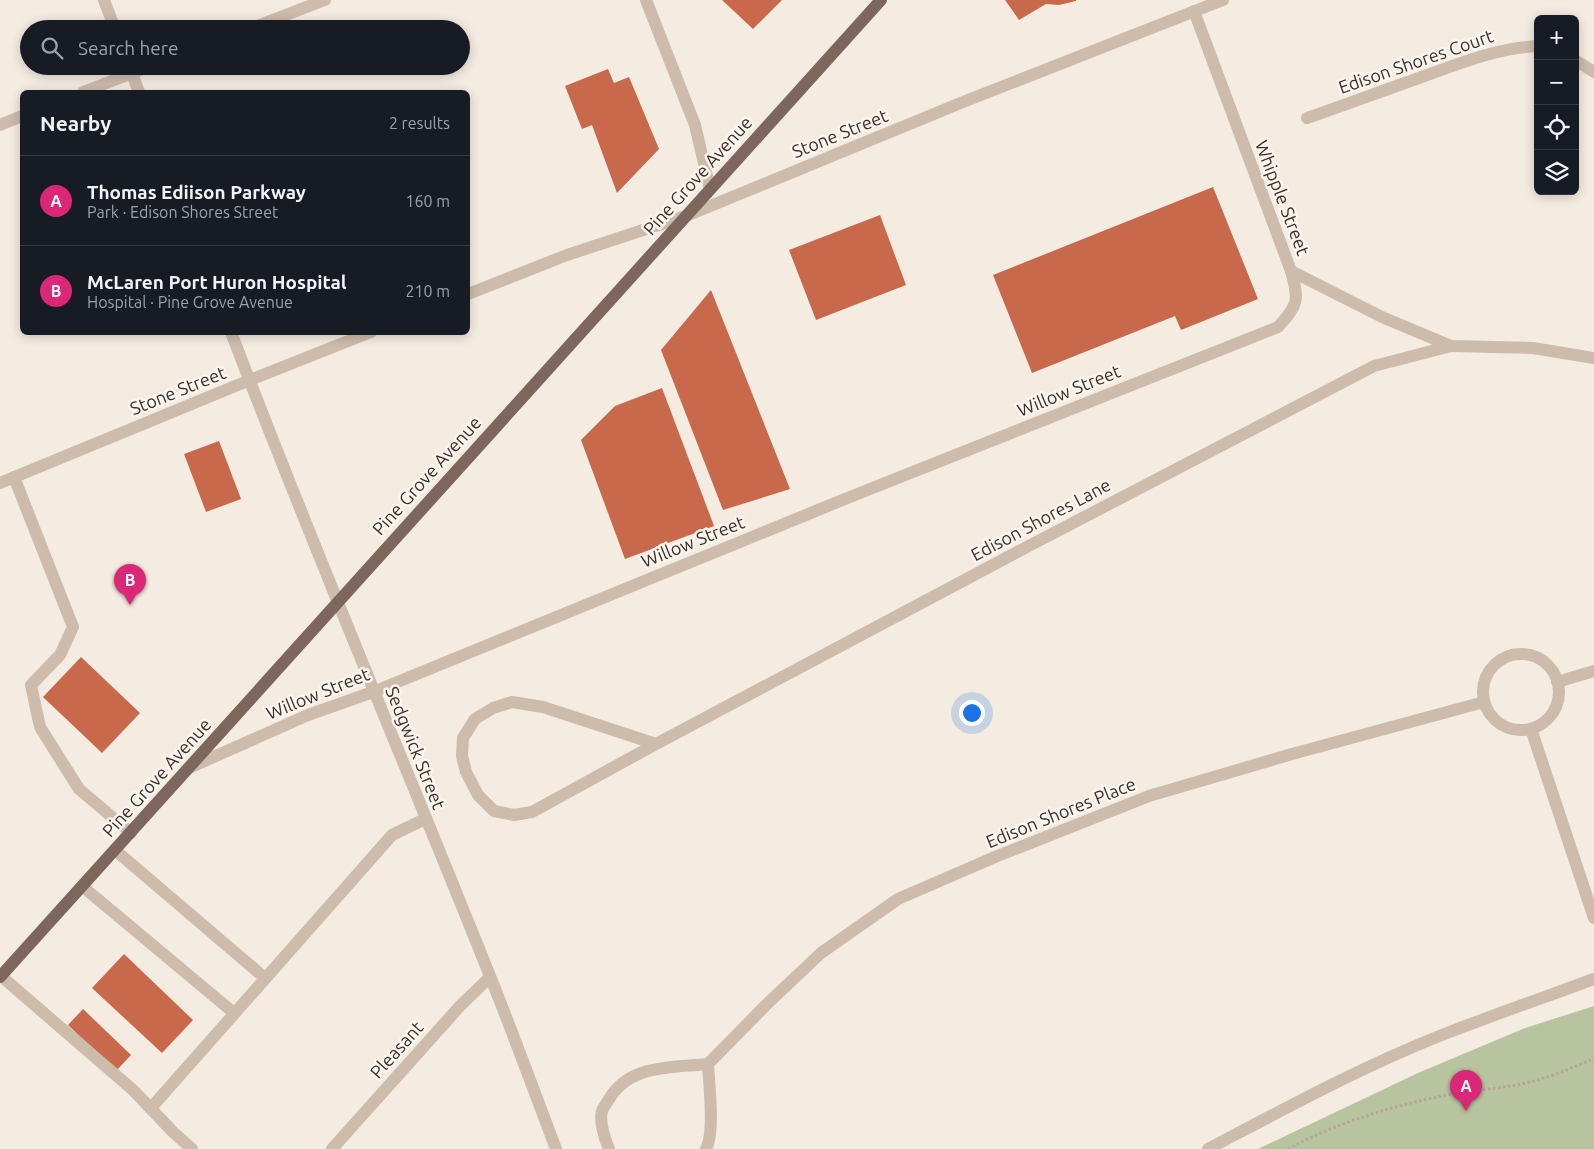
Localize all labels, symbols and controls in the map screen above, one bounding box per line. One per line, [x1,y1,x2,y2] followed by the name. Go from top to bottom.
[1534,15,1579,195] map controls
[1534,15,1579,60] button: +
[20,20,470,75] search box
[1336,25,1496,97] street label: Edison Shores Court
[38,34,66,62] icon: search
[78,37,178,59] text: Search here
[1534,60,1579,105] button: −
[789,105,890,161] street label: Stone Street
[1534,105,1579,150] button: locate
[40,111,111,135] text: Nearby
[639,112,756,239] street label: Pine Grove Avenue
[389,114,450,132] text: 2 results
[1252,137,1314,258] street label: Whipple Street
[1534,150,1579,195] button: layers
[87,181,306,203] text: Thomas Ediison Parkway
[50,192,62,210] text: A
[405,192,450,210] text: 160 m
[87,203,278,221] text: Park · Edison Shores Street
[87,271,347,293] text: McLaren Port Huron Hospital
[51,282,61,300] text: B
[405,282,450,300] text: 210 m
[87,293,293,311] text: Hospital · Pine Grove Avenue
[1014,360,1123,420] street label: Willow Street
[127,362,228,418] street label: Stone Street
[368,412,485,539] street label: Pine Grove Avenue
[967,474,1114,564] street label: Edison Shores Lane
[638,511,747,571] street label: Willow Street
[114,564,146,605] pin: B
[263,663,372,723] street label: Willow Street
[382,683,450,812] street label: Sedgwick Street
[959,700,985,726] your location
[98,714,215,841] street label: Pine Grove Avenue
[983,773,1138,851] street label: Edison Shores Place
[366,1017,427,1082] street label: Pleasant
[1450,1070,1482,1111] pin: A

